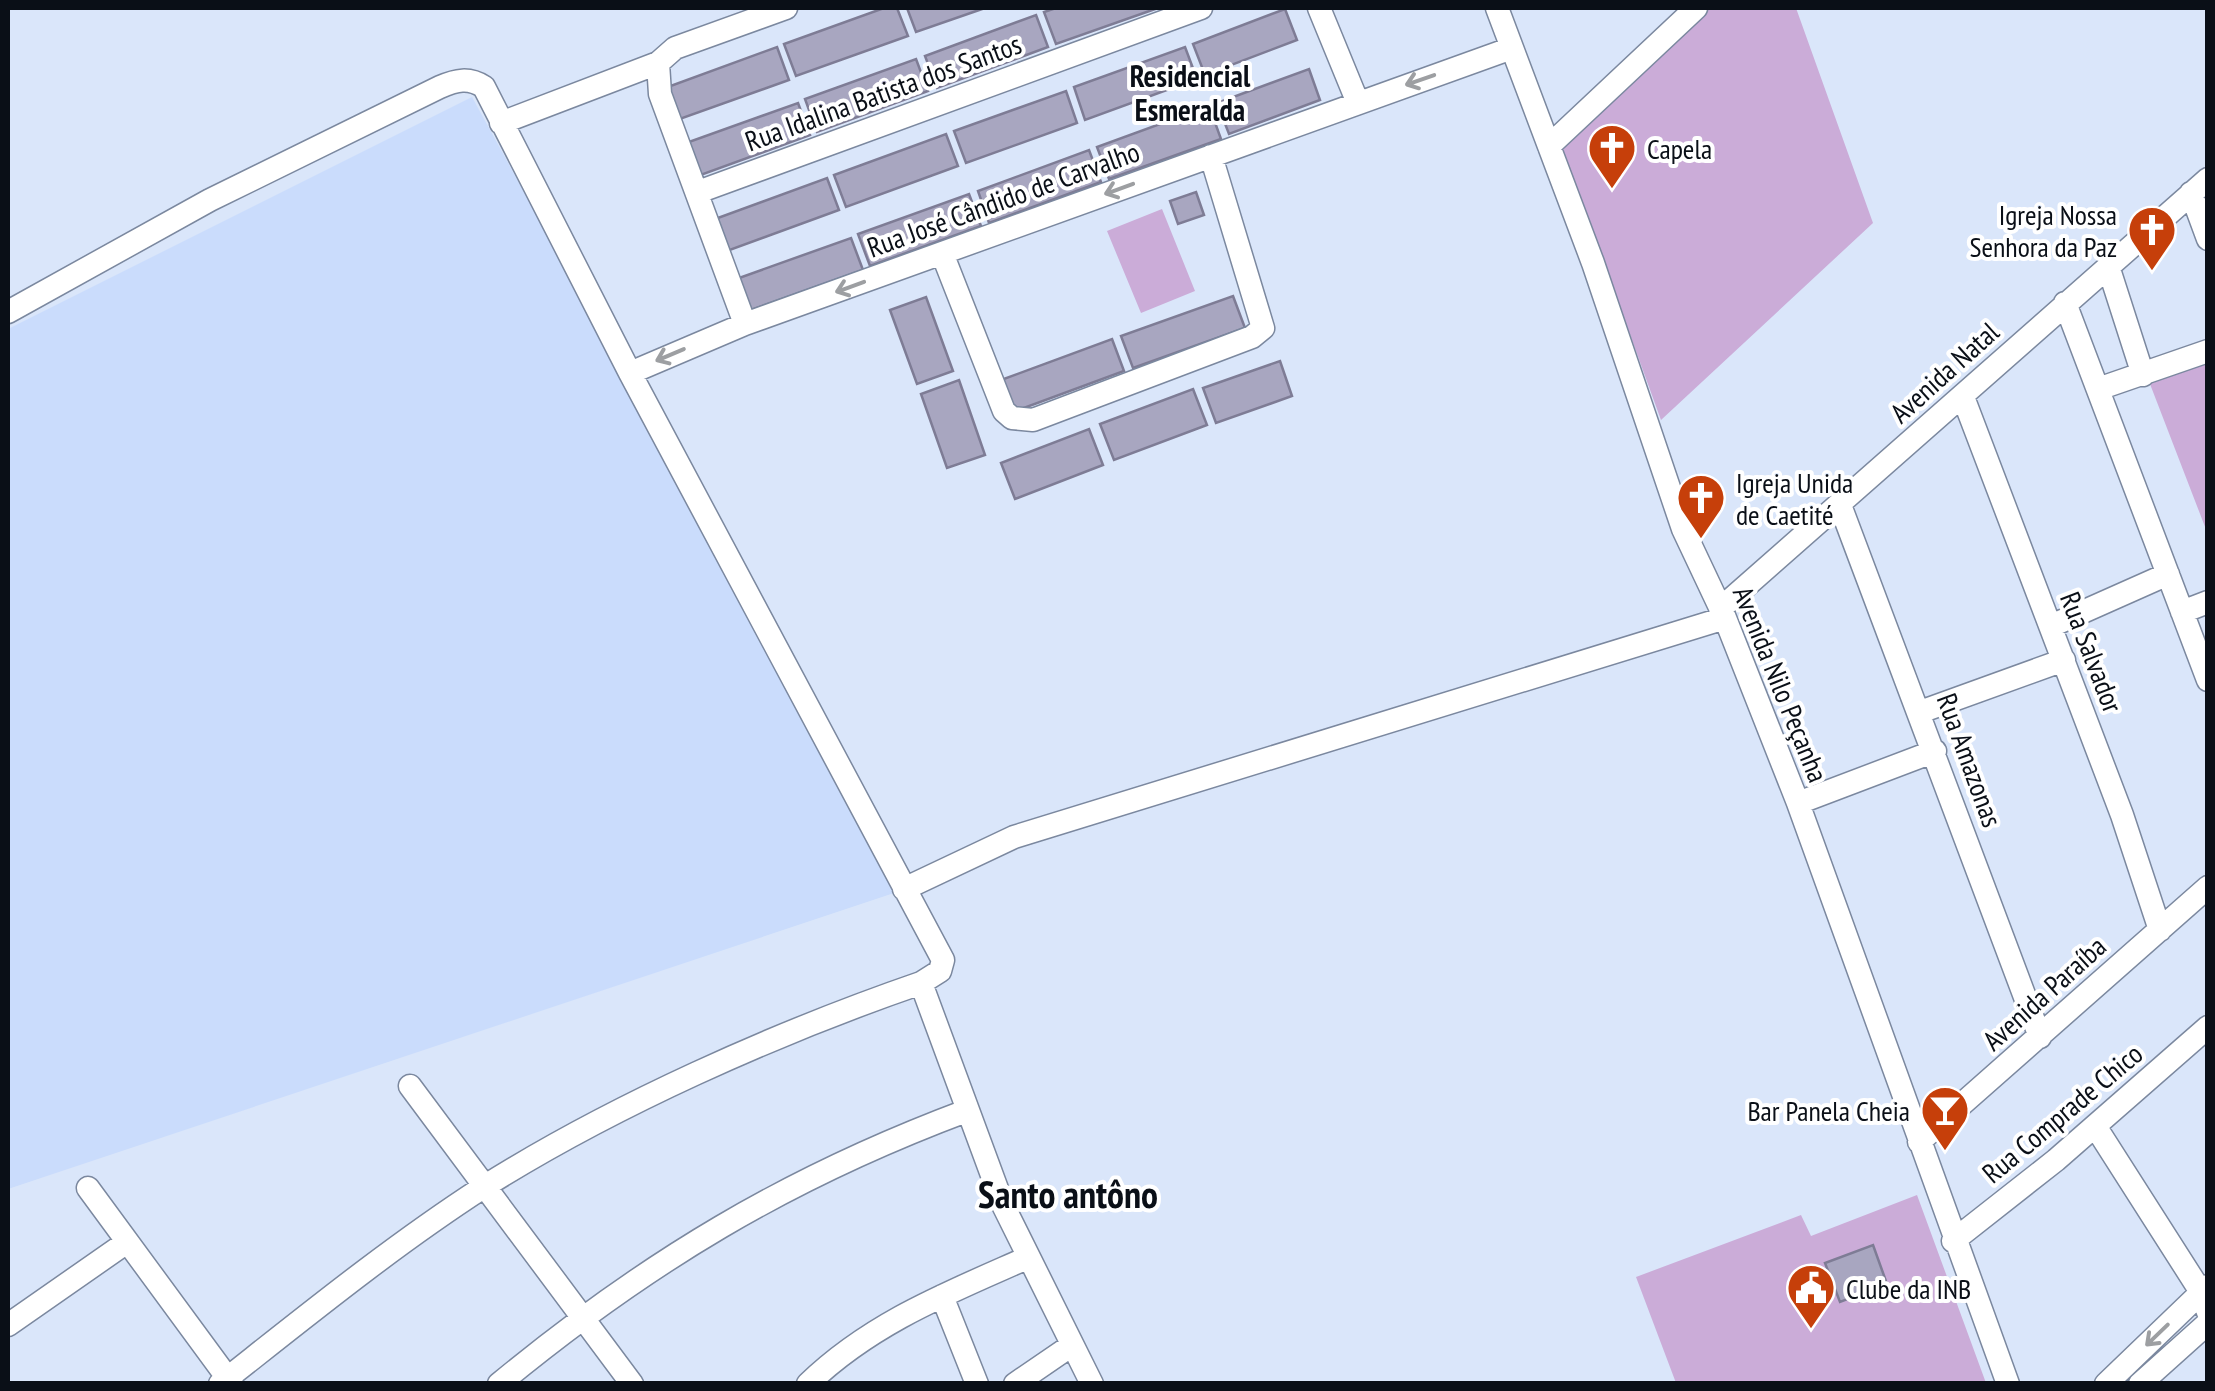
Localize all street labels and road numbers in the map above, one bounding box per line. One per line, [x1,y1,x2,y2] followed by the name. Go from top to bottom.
[740,25,1026,159] street label: Rua Idalina Batista dos Santos
[862,133,1144,265] street label: Rua José Cândido de Carvalho
[1882,313,2007,431] street label: Avenida Natal
[1725,581,1837,787] street label: Avenida Nilo Peçanha
[2052,586,2132,718] street label: Rua Salvador
[1929,688,2011,832] street label: Rua Amazonas
[1974,928,2114,1058] street label: Avenida Paraíba
[1974,1035,2150,1191] street label: Rua Comprade Chico

